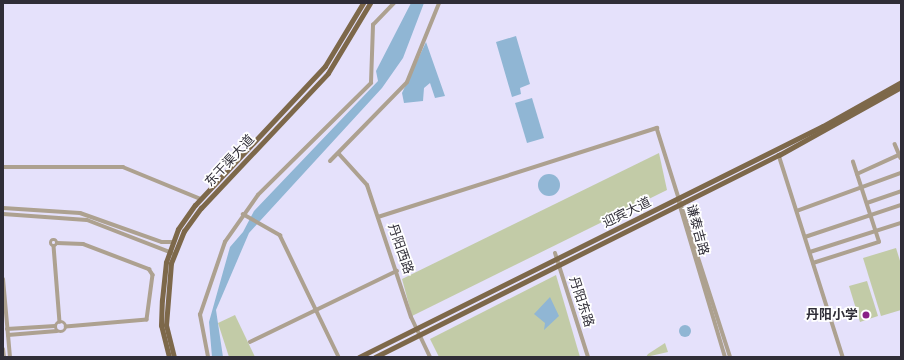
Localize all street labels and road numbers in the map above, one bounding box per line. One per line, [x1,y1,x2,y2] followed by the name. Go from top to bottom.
[202,132,258,190] street label: 东干渠大道
[600,195,654,231] street label: 迎宾大道
[683,203,711,257] street label: 谦泰吉路
[384,222,416,276] street label: 丹阳西路
[566,275,596,329] street label: 丹阳东路

